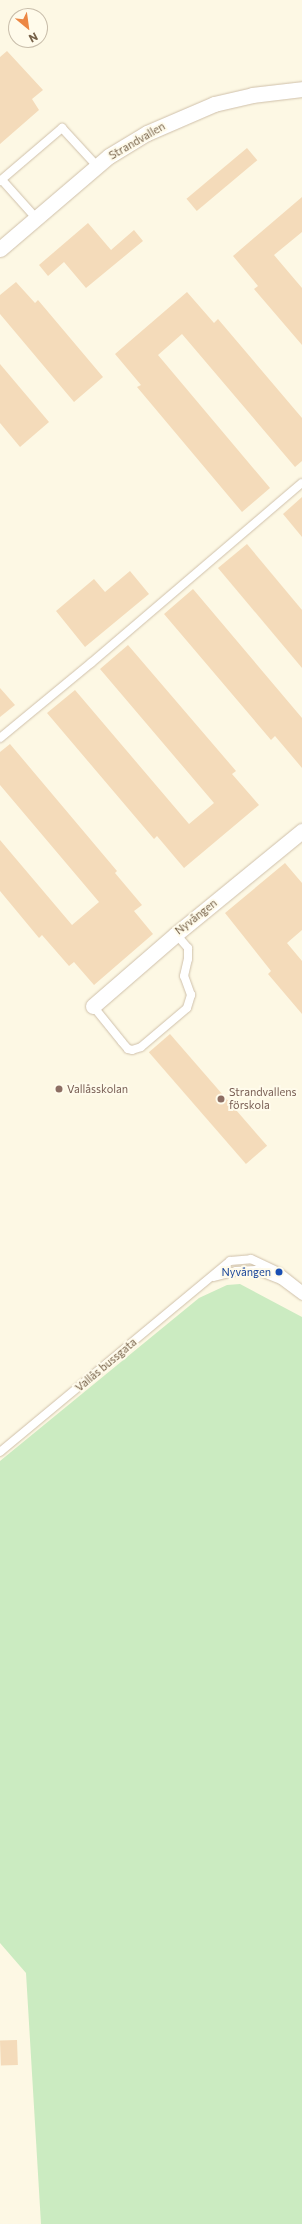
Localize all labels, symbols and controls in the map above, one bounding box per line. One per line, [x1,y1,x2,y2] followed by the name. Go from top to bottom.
[8,8,48,48] north arrow
[27,30,40,46] text: N
[107,120,167,162] street label: Strandvallen
[172,897,220,937] street label: Nyvången
[67,1082,128,1096] place label: Vallåsskolan
[54,1084,64,1094] marker: Vallåsskolan
[229,1086,297,1112] place label: Strandvallens förskola
[216,1094,226,1104] marker: Strandvallens förskola
[222,1265,271,1279] place label: Nyvången
[274,1267,284,1277] marker: Nyvången
[73,1336,139,1394] street label: Vallås bussgata

